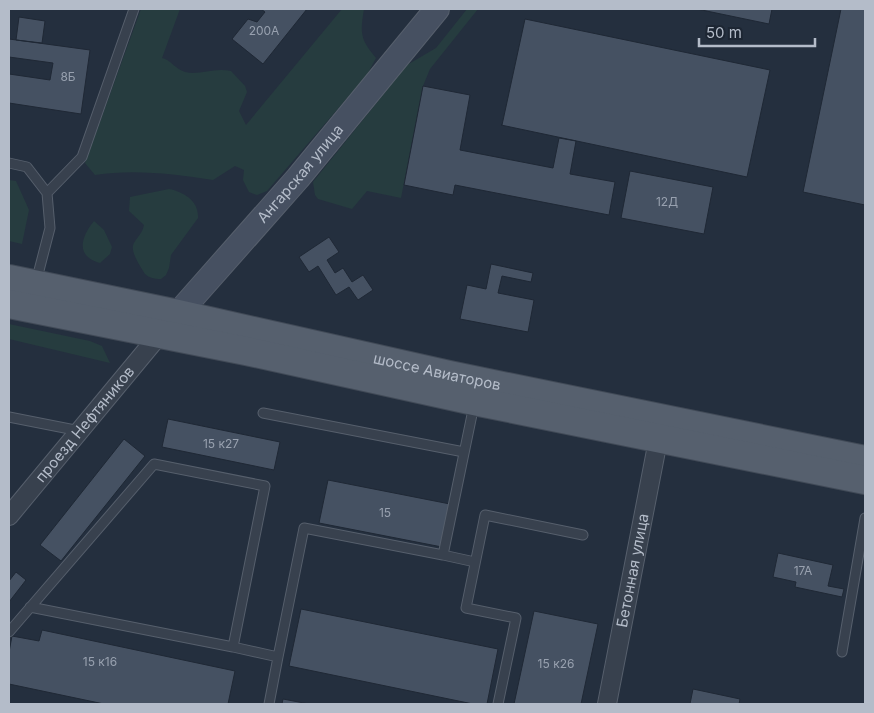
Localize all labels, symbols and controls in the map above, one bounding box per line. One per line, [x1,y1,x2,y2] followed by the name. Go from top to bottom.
[699,15,815,47] scale bar
[249,23,279,38] house number: 200А
[706,23,742,42] text: 50 m
[60,69,76,84] house number: 8Б
[253,120,347,227] street label: Ангарская улица
[656,194,678,209] house number: 12Д
[372,348,503,394] street label: шоссе Авиаторов
[31,362,138,486] street label: проезд Нефтяников
[203,436,239,451] house number: 15 к27
[379,505,391,520] house number: 15
[612,512,653,629] street label: Бетонная улица
[794,563,812,578] house number: 17А
[83,654,117,669] house number: 15 к16
[538,656,574,671] house number: 15 к26

